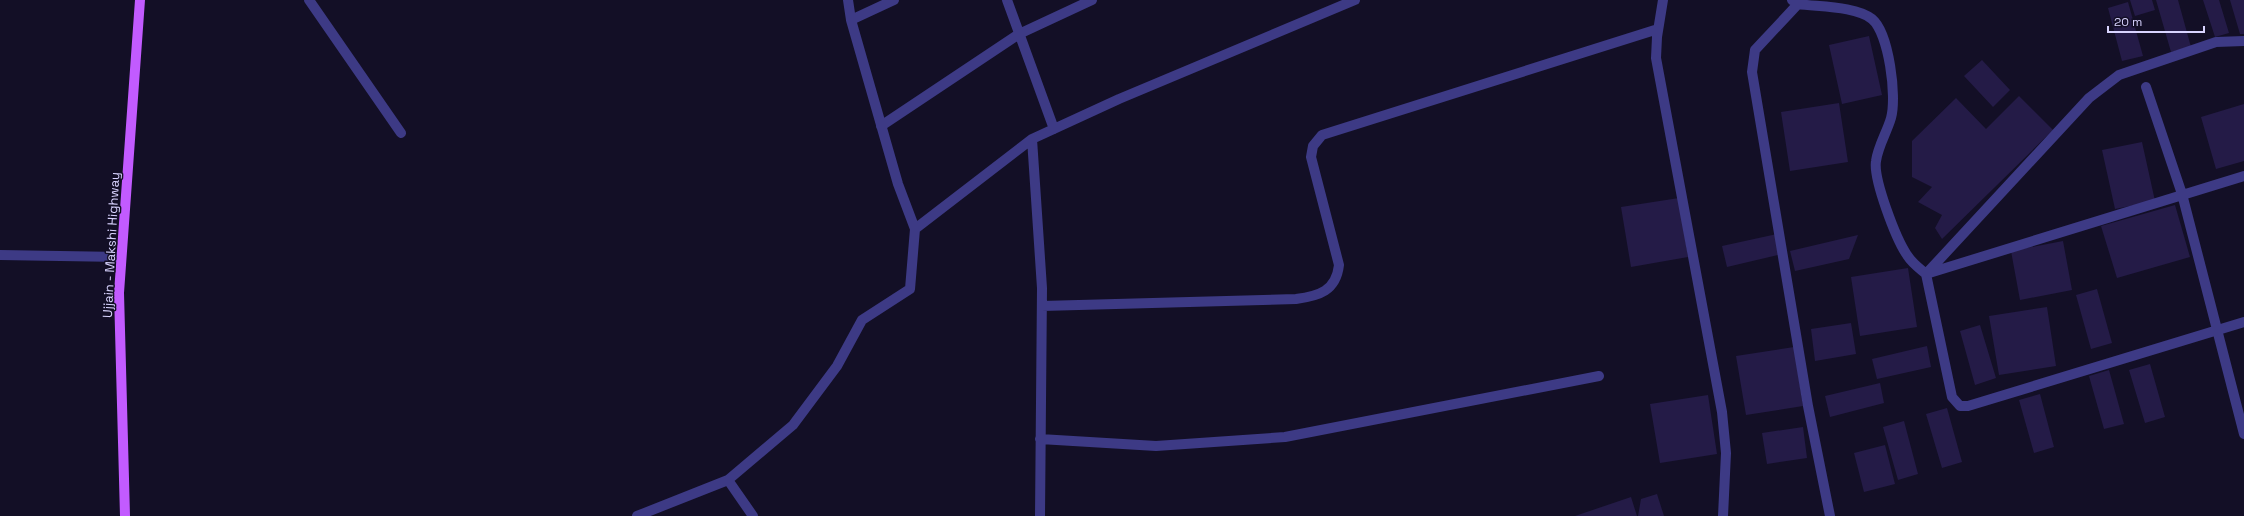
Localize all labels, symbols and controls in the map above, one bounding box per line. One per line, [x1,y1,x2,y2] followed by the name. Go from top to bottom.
[2108,8,2204,34] scale bar
[2114,14,2142,30] text: 20 m
[99,172,123,318] street label: Ujjain - Makshi Highway

